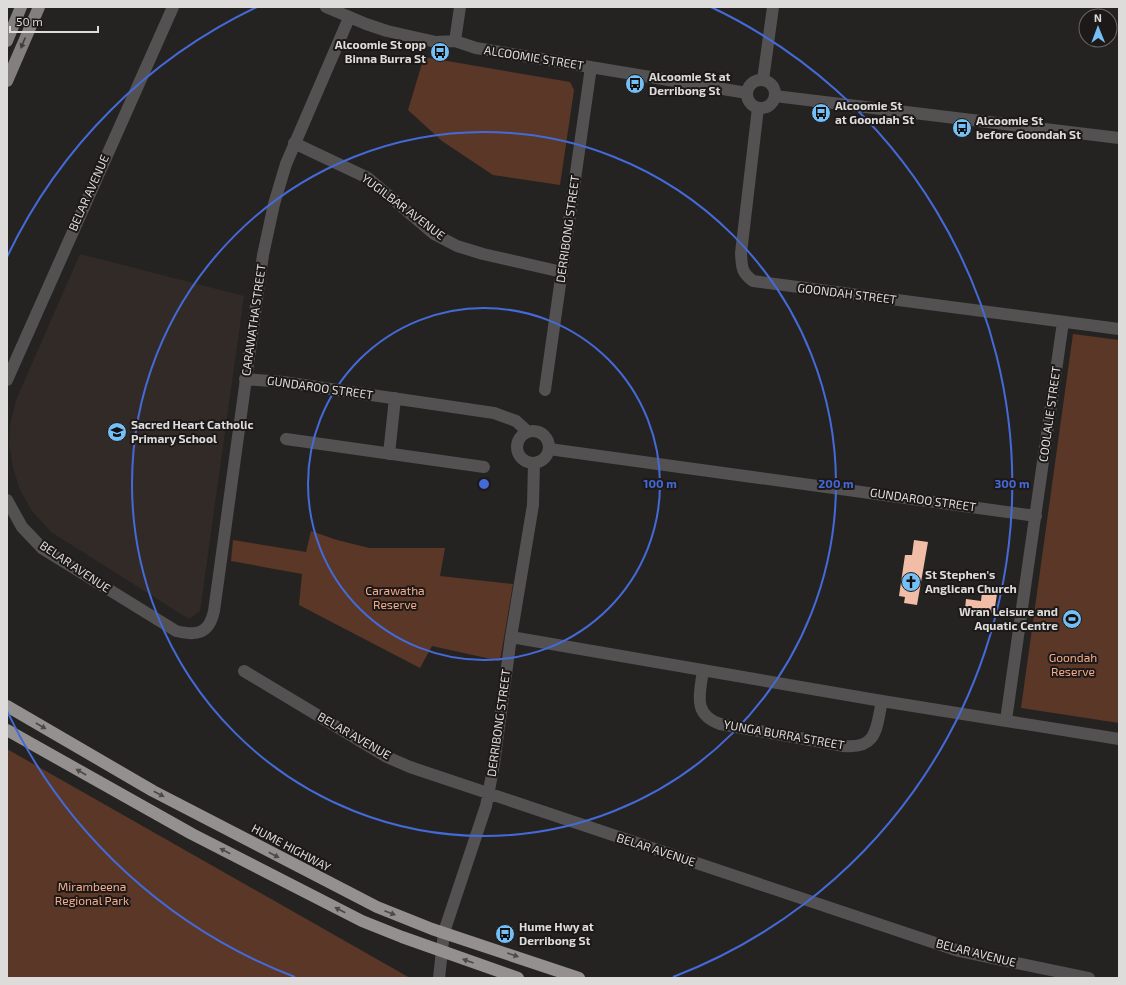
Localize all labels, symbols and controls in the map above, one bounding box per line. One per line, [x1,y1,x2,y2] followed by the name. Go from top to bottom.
[10,8,98,34] scale bar
[1078,8,1118,48] north arrow
[1094,11,1102,24] text: N
[16,14,43,28] text: 50 m
[20,37,26,49] one-way arrow
[335,37,426,65] place label: Alcoomie St opp Binna Burra St
[429,41,451,63] bus stop icon: Alcoomie St opp Binna Burra St
[483,42,585,72] street label: ALCOOMIE STREET
[649,69,731,97] place label: Alcoomie St at Derribong St
[624,73,646,95] bus stop icon: Alcoomie St at Derribong St
[835,98,914,126] place label: Alcoomie St at Goondah St
[810,102,832,124] bus stop icon: Alcoomie St at Goondah St
[976,113,1081,141] place label: Alcoomie St before Goondah St
[951,117,973,139] bus stop icon: Alcoomie St before Goondah St
[65,152,111,233] street label: BELAR AVENUE
[359,170,448,242] street label: YUGILBAR AVENUE
[553,174,581,283] street label: DERRIBONG STREET
[238,263,268,377] street label: CARAWATHA STREET
[797,280,897,306] street label: GOONDAH STREET
[1035,365,1063,463] street label: COOLALIE STREET
[266,373,374,401] street label: GUNDAROO STREET
[131,417,254,446] place label: Sacred Heart Catholic Primary School
[106,421,128,443] school or university icon: Sacred Heart Catholic Primary School
[643,476,677,490] text: 100 m
[818,476,854,490] text: 200 m
[994,476,1030,490] text: 300 m
[477,477,491,491] centre of rings
[869,485,977,513] street label: GUNDAROO STREET
[38,537,114,595] street label: BELAR AVENUE
[925,567,1017,595] place label: St Stephen's Anglican Church
[900,571,922,593] church icon: St Stephen's Anglican Church
[365,583,425,611] park label: Carawatha Reserve
[959,604,1058,632] place label: Wran Leisure and Aquatic Centre
[1061,608,1083,630] sports icon: Wran Leisure and Aquatic Centre
[1049,650,1097,678] park label: Goondah Reserve
[484,668,512,777] street label: DERRIBONG STREET
[316,709,394,762] street label: BELAR AVENUE
[723,717,846,752] street label: YUNGA BURRA STREET
[35,722,47,729] one-way arrow
[75,769,87,776] one-way arrow
[153,790,165,797] one-way arrow
[250,820,333,874] street label: HUME HIGHWAY
[615,830,698,868] street label: BELAR AVENUE
[219,848,230,854] one-way arrow
[268,851,280,858] one-way arrow
[55,879,129,907] park label: Mirambeena Regional Park
[335,907,346,913] one-way arrow
[384,910,396,916] one-way arrow
[519,919,594,947] place label: Hume Hwy at Derribong St
[494,923,516,945] bus stop icon: Hume Hwy at Derribong St
[935,935,1018,969] street label: BELAR AVENUE
[507,953,519,959] one-way arrow
[461,957,473,963] one-way arrow

